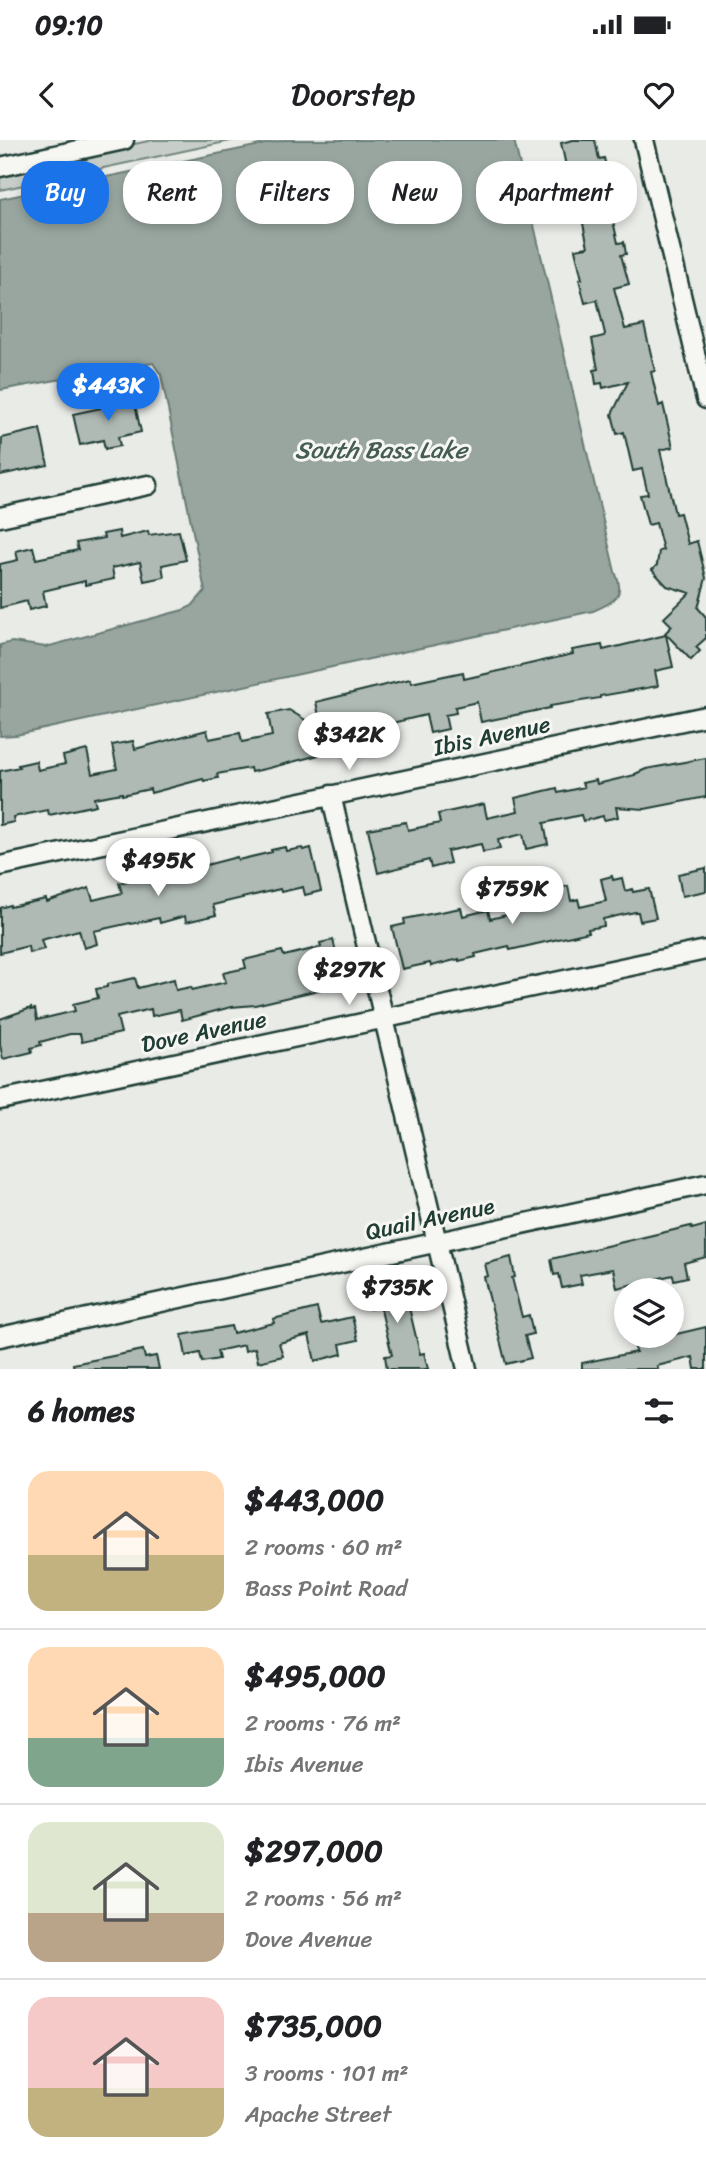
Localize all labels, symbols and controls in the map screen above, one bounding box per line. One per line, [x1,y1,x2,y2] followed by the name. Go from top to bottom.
[35,2,103,48] text: 09:10
[291,66,415,123] text: Doorstep
[28,76,66,114] icon: back
[640,76,678,114] icon: heart
[21,161,109,224] chip: Buy
[123,161,222,224] chip: Rent
[236,161,354,224] chip: Filters
[368,161,462,224] chip: New
[476,161,637,224] chip: Apartment
[59,364,157,423] pin: $443K
[73,365,143,406] text: $443K
[295,429,470,471] water label: South Bass Lake
[429,704,554,769] street label: Ibis Avenue
[300,712,398,772] pin: $342K
[314,714,384,755] text: $342K
[109,838,207,898] pin: $495K
[122,840,194,881] text: $495K
[463,866,561,926] pin: $759K
[477,868,547,909] text: $759K
[300,948,398,1007] pin: $297K
[314,949,384,990] text: $297K
[137,999,271,1065] street label: Dove Avenue
[362,1185,498,1253] street label: Quail Avenue
[348,1266,446,1325] pin: $735K
[362,1267,432,1308] text: $735K
[614,1278,684,1348] map controls
[614,1278,684,1348] button: layers
[28,1384,135,1438] text: 6 homes
[640,1392,678,1430] icon: filters
[245,1473,384,1527] text: $443,000
[84,1499,168,1583] icon: home
[245,1527,403,1568] text: 2 rooms · 60 m²
[245,1568,407,1609] text: Bass Point Road
[245,1649,386,1703] text: $495,000
[84,1675,168,1759] icon: home
[245,1703,401,1744] text: 2 rooms · 76 m²
[245,1744,364,1785] text: Ibis Avenue
[245,1824,383,1878] text: $297,000
[84,1850,168,1934] icon: home
[245,1878,402,1919] text: 2 rooms · 56 m²
[245,1919,372,1960] text: Dove Avenue
[245,1999,382,2053] text: $735,000
[84,2025,168,2109] icon: home
[245,2053,409,2094] text: 3 rooms · 101 m²
[245,2094,391,2135] text: Apache Street

